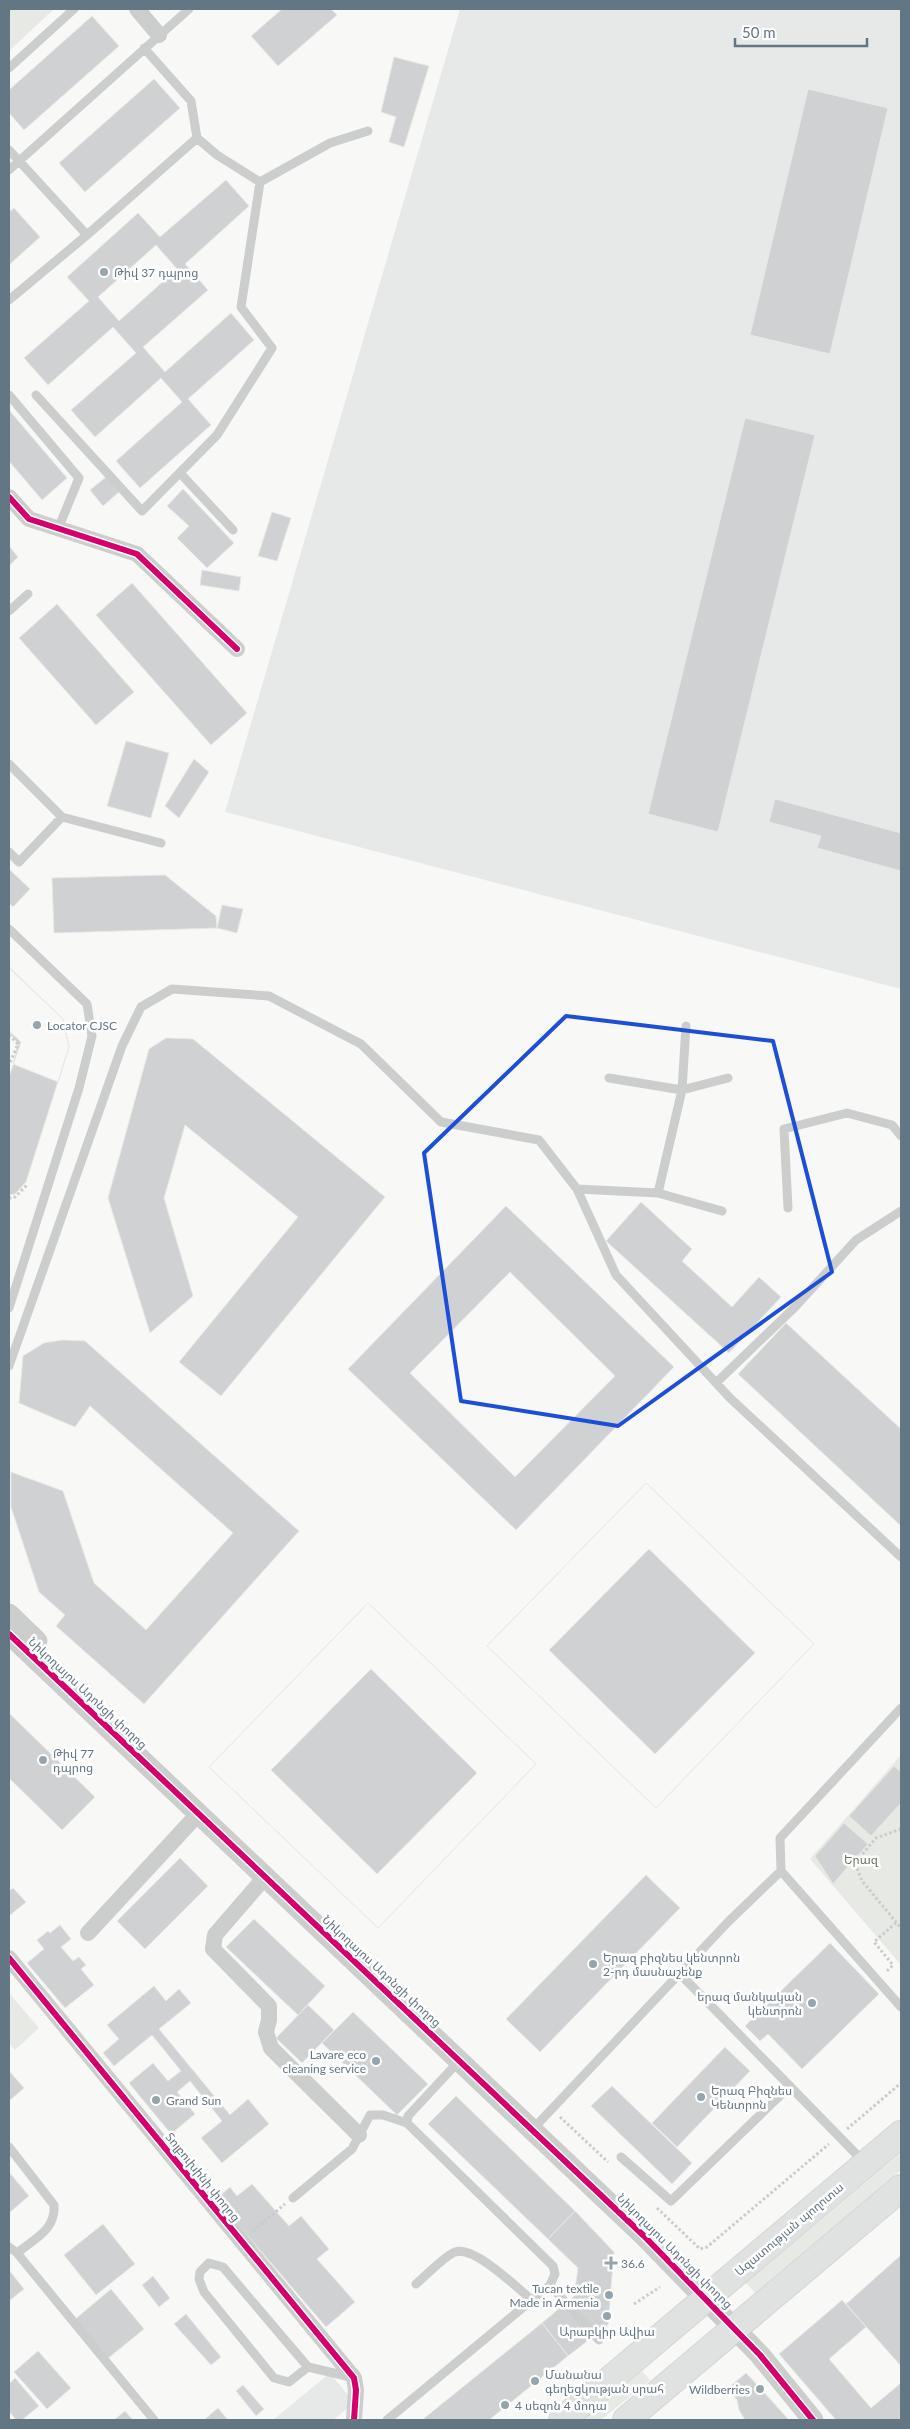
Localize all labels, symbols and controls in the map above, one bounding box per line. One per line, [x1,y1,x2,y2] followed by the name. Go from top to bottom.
[735,15,868,47] scale bar
[742,23,776,41] text: 50 m
[114,265,198,280] place label: Թիվ 37 դպրոց
[98,266,110,278] marker: Թիվ 37 դպրոց
[47,1018,117,1033] place label: Locator CJSC
[31,1019,43,1031] marker: Locator CJSC
[26,1634,150,1752] street label: Նիկողայոս Ադոնցի փողոց
[53,1746,94,1775] place label: Թիվ 77 դպրոց
[37,1754,49,1766] marker: Թիվ 77 դպրոց
[844,1852,879,1867] park label: Երազ
[320,1912,444,2030] street label: Նիկողայոս Ադոնցի փողոց
[603,1950,740,1979] place label: Երազ բիզնես կենտրոն 2-րդ մասնաշենք
[587,1958,599,1970] marker: Երազ բիզնես կենտրոն 2-րդ մասնաշենք
[697,1989,802,2018] place label: երազ մանկական կենտրոն
[806,1997,818,2009] marker: երազ մանկական կենտրոն
[283,2047,366,2076] place label: Lavare eco cleaning service
[370,2055,382,2067] marker: Lavare eco cleaning service
[711,2083,792,2112] place label: Երազ Բիզնես Կենտրոն
[695,2091,707,2103] marker: Երազ Բիզնես Կենտրոն
[166,2093,221,2108] place label: Grand Sun
[150,2094,162,2106] marker: Grand Sun
[163,2129,243,2225] street label: Տոլբուխինի փողոց
[732,2179,846,2279] street label: Ազատության պողոտա
[614,2190,736,2312] street label: Նիկողայոս Ադոնցի փողոց
[621,2256,645,2271] place label: 36.6
[605,2257,617,2269] marker: 36.6
[509,2281,599,2310] place label: Tucan textile Made in Armenia
[603,2289,615,2301] marker: Tucan textile Made in Armenia
[601,2310,613,2322] marker: Արաբկիր Ավիա
[559,2324,655,2339] place label: Արաբկիր Ավիա
[545,2367,664,2396] place label: Մանանա գեղեցկության սրահ
[529,2375,541,2387] marker: Մանանա գեղեցկության սրահ
[689,2382,750,2397] place label: Wildberries
[754,2383,766,2395] marker: Wildberries
[515,2398,607,2413] place label: 4 սեզոն 4 մոդա
[499,2399,511,2411] marker: 4 սեզոն 4 մոդա

